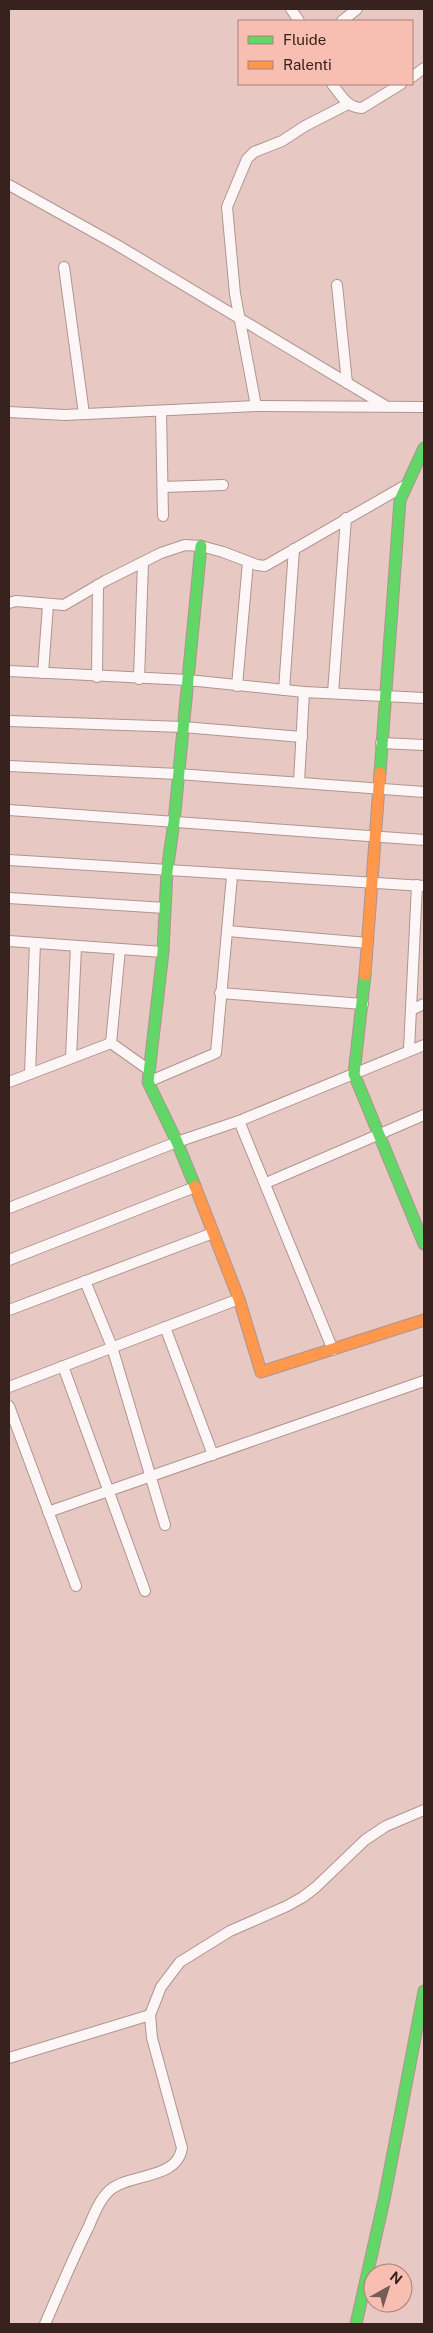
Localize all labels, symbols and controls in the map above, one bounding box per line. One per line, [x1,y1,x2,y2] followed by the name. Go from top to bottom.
[238,20,413,85] legend
[283,31,326,48] text: Fluide
[283,56,332,73] text: Ralenti
[363,2263,413,2313] north arrow
[387,2268,405,2288] text: N

